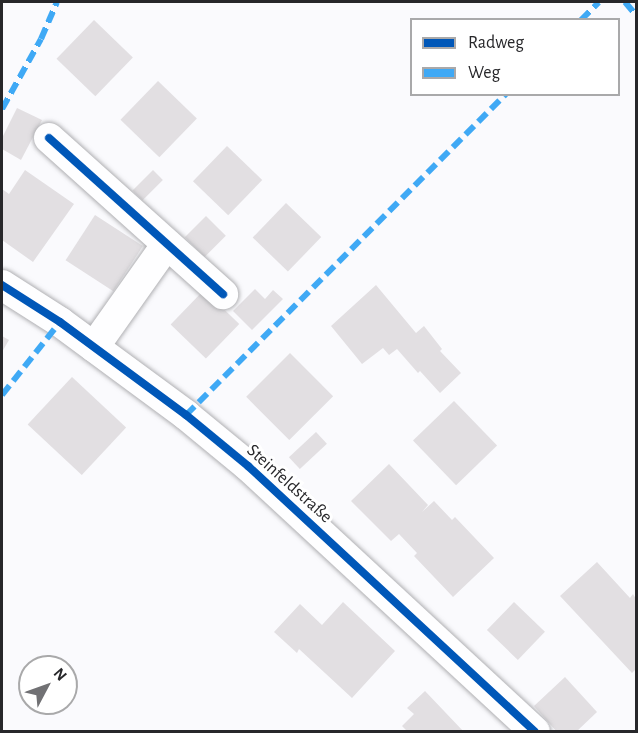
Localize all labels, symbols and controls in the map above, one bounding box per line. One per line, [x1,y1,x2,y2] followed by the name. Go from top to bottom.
[410,18,620,96] legend
[468,34,524,52] text: Radweg
[468,64,500,82] text: Weg
[242,440,336,528] street label: Steinfeldstraße
[18,655,78,715] north arrow
[50,665,70,684] text: N

